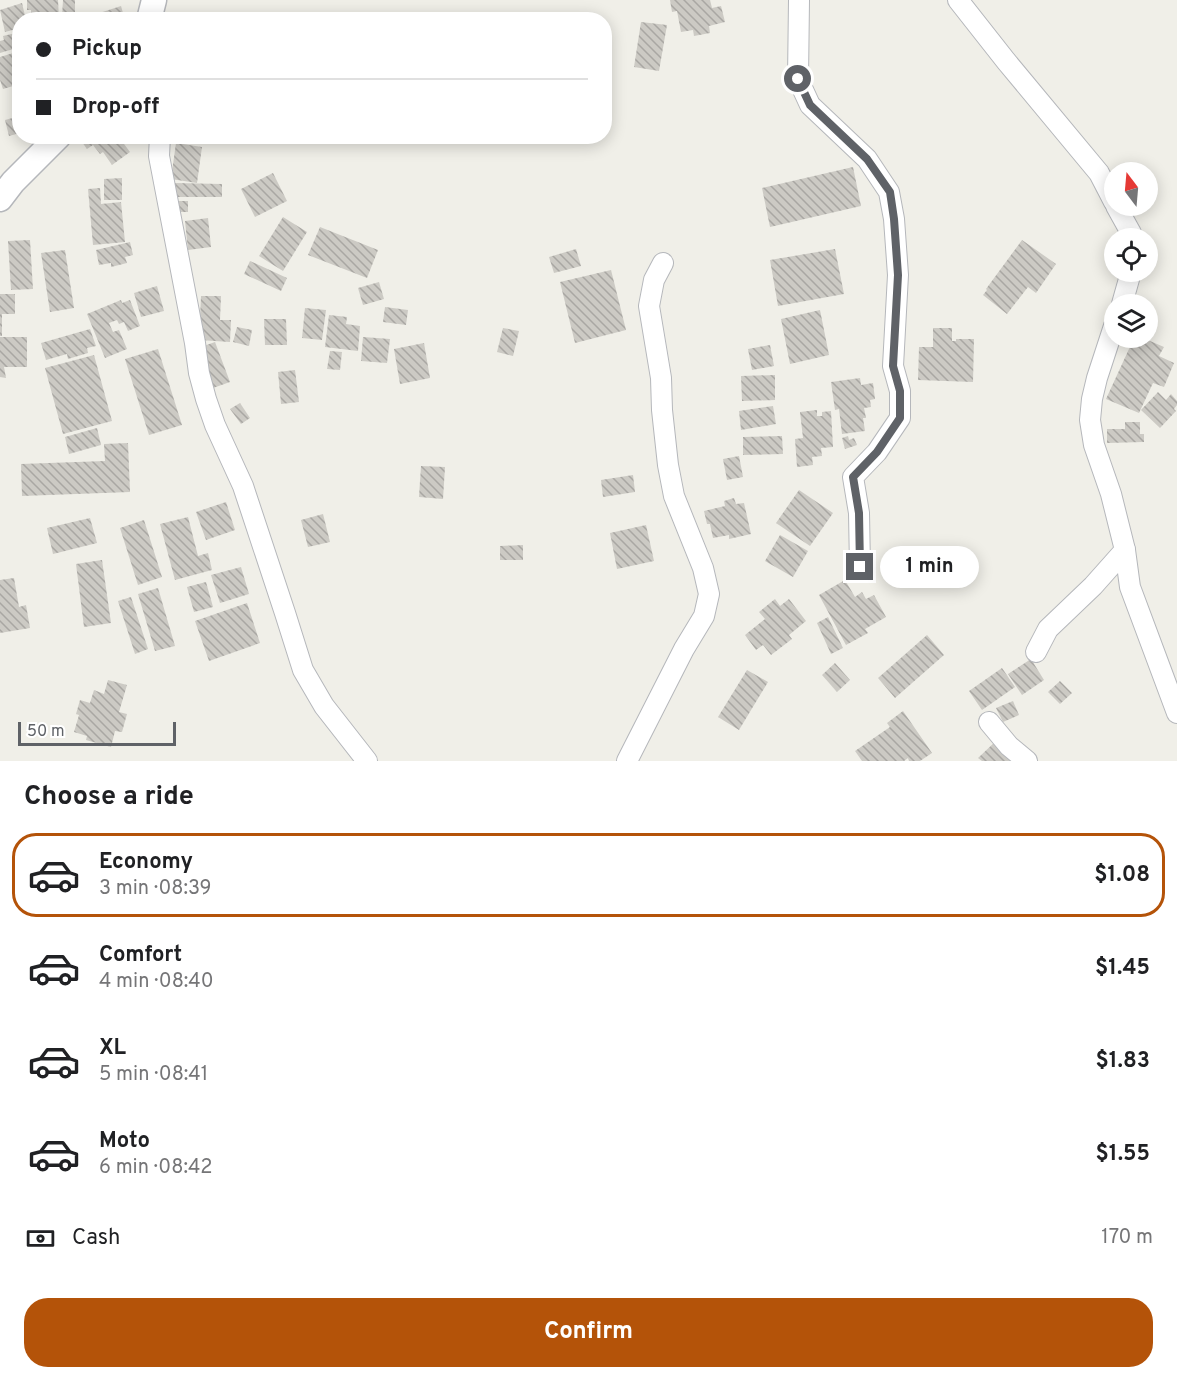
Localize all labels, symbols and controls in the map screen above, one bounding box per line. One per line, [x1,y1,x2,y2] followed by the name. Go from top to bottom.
[72,36,142,63] text: Pickup
[784,65,811,92] route start
[72,94,159,121] text: Drop-off
[1104,162,1158,216] north arrow
[1104,162,1158,348] map controls
[1104,228,1158,282] button: locate
[1104,294,1158,348] button: layers
[881,546,980,588] callout: 1 min
[846,553,873,580] route end
[905,554,954,580] text: 1 min
[18,719,176,746] scale bar
[27,722,65,742] text: 50 m
[24,780,194,814] text: Choose a ride
[27,848,81,902] icon: car
[99,849,193,876] text: Economy
[1094,862,1150,889] text: $1.08
[99,876,212,902] text: 3 min · 08:39
[27,941,81,995] icon: car
[99,942,182,969] text: Comfort
[1095,955,1150,982] text: $1.45
[99,969,214,995] text: 4 min · 08:40
[27,1034,81,1088] icon: car
[99,1035,126,1062] text: XL
[1095,1048,1150,1075] text: $1.83
[99,1062,208,1088] text: 5 min · 08:41
[27,1127,81,1181] icon: car
[99,1128,150,1155] text: Moto
[1096,1141,1150,1168] text: $1.55
[99,1155,213,1181] text: 6 min · 08:42
[24,1222,57,1255] icon: cash
[72,1225,121,1252] text: Cash
[1101,1225,1153,1251] text: 170 m
[24,1298,1153,1367] button: Confirm

